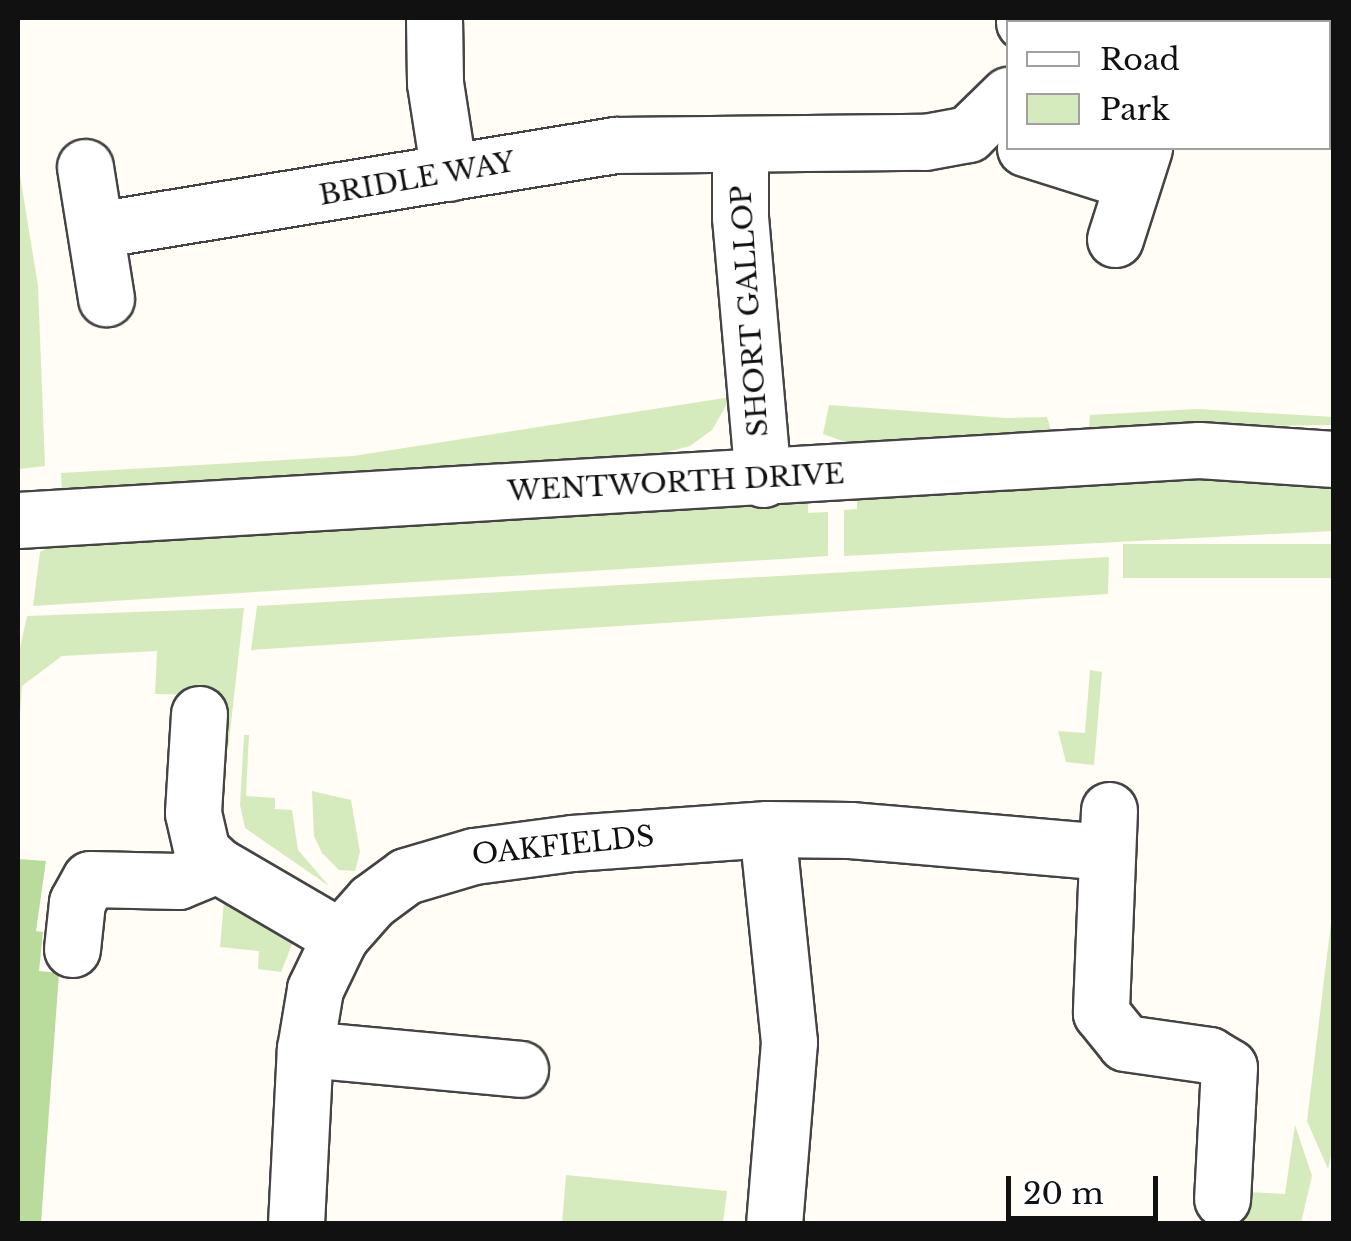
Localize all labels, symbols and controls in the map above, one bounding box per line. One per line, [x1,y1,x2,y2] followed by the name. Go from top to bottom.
[1006,20,1331,150] legend
[1100,41,1180,78] text: Road
[1100,91,1170,128] text: Park
[316,145,518,213] street label: BRIDLE WAY
[724,184,776,438] street label: SHORT GALLOP
[507,457,845,509] street label: WENTWORTH DRIVE
[470,820,656,872] street label: OAKFIELDS
[1011,1156,1164,1218] scale bar
[1023,1175,1104,1212] text: 20 m

